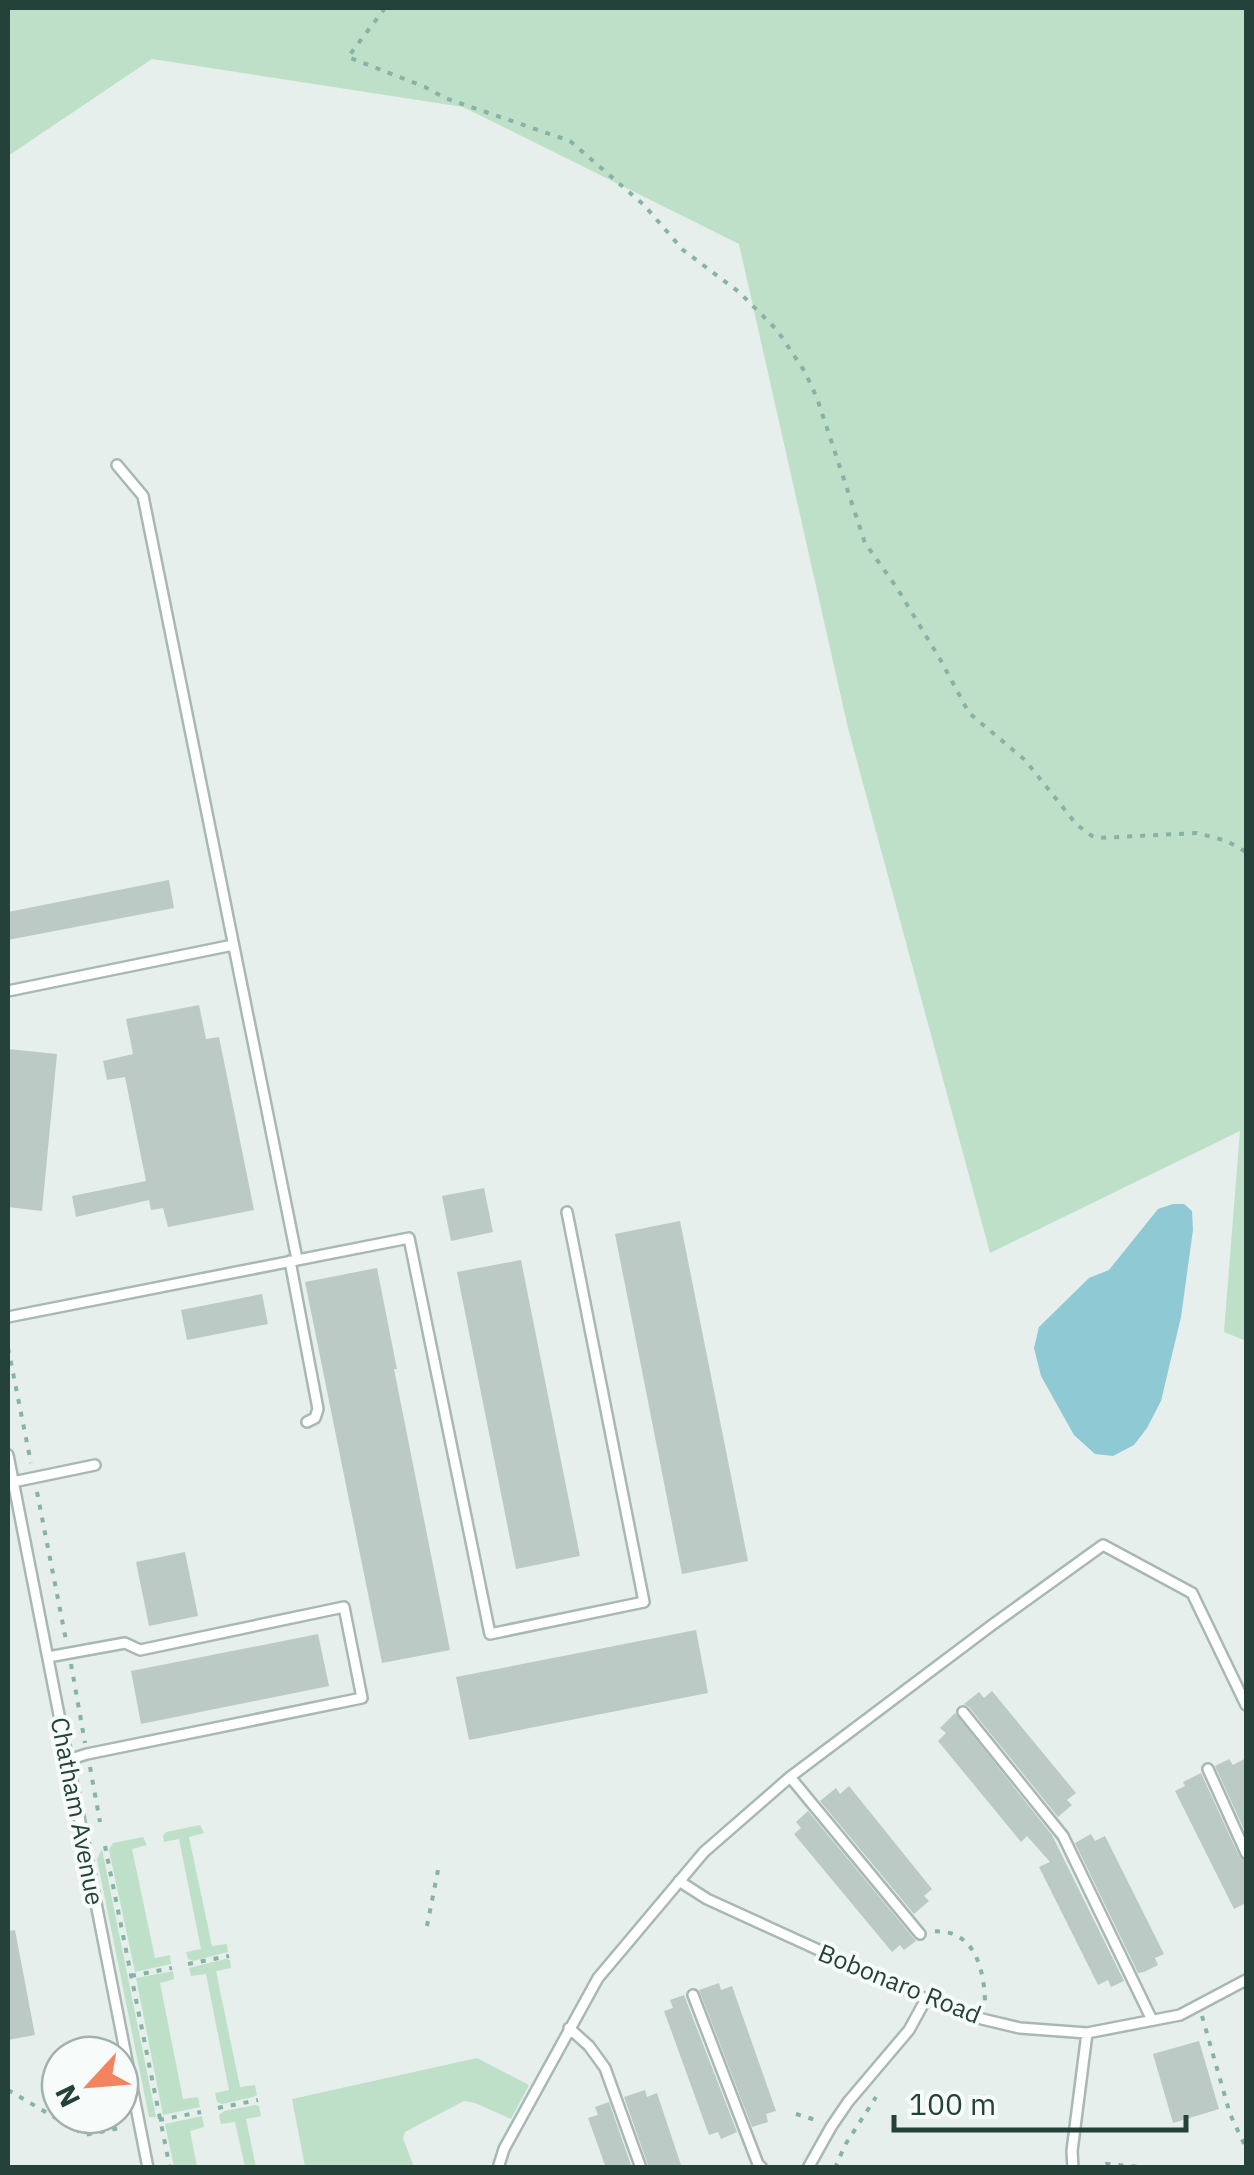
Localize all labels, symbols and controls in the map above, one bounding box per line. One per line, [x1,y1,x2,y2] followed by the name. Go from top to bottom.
[44,1714,112,1908] street label: Chatham Avenue
[814,1935,986,2031] street label: Bobonaro Road
[40,2035,140,2135] north arrow
[894,2070,1186,2132] scale bar
[46,2079,88,2113] text: N
[909,2084,996,2123] text: 100 m

